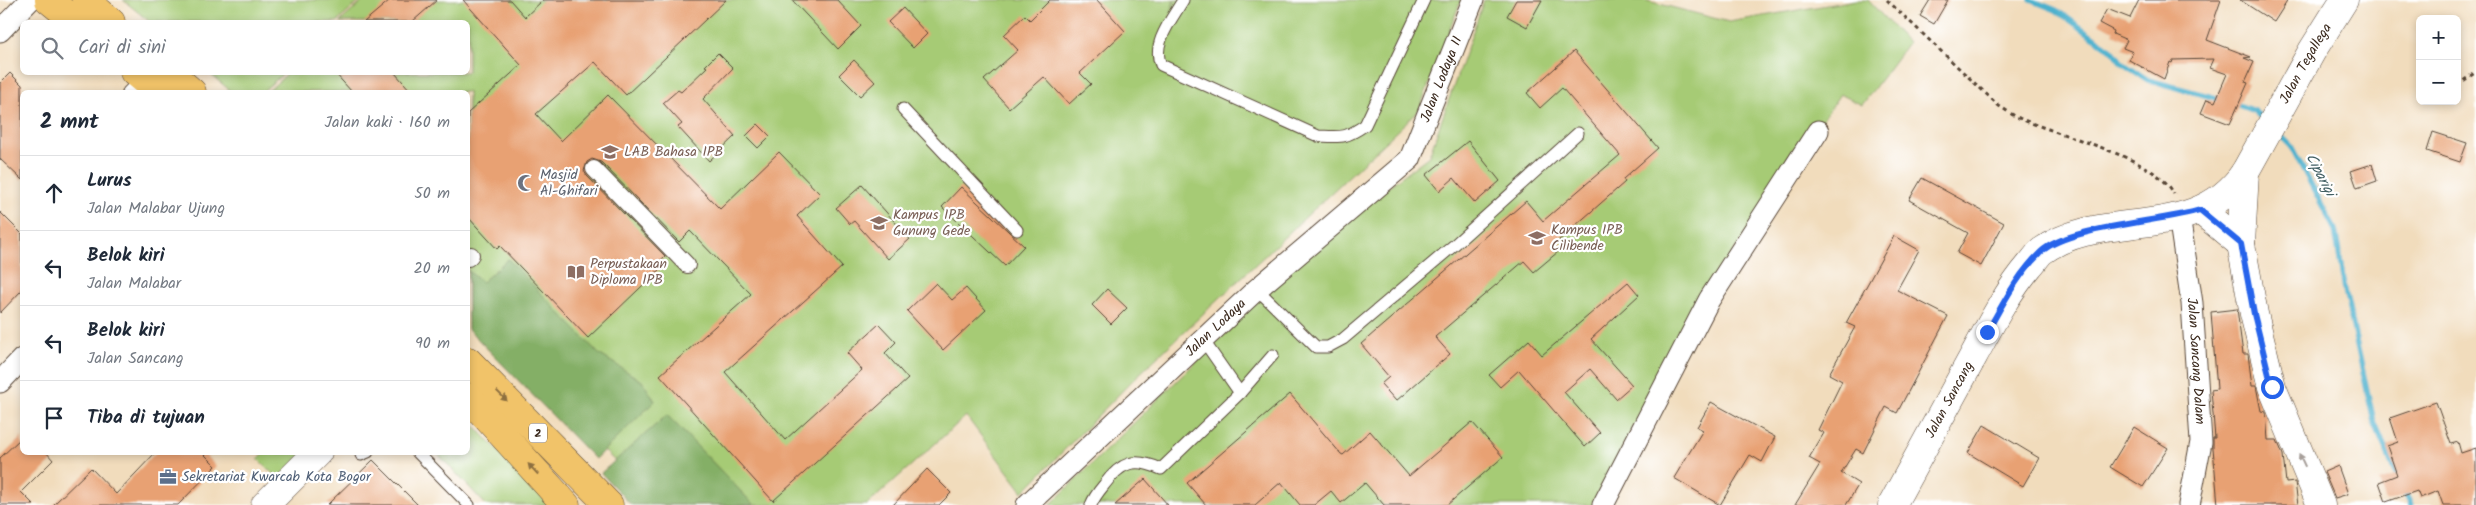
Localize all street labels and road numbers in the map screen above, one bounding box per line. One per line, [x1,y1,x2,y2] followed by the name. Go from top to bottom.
[2274,19,2338,108] street label: Jalan Tegallega
[1415,33,1469,126] street label: Jalan Lodaya II
[1180,293,1251,362] street label: Jalan Lodaya
[2180,296,2211,425] street label: Jalan Sancang Dalam
[1920,357,1980,442] street label: Jalan Sancang
[529,423,547,442] road number: 2

